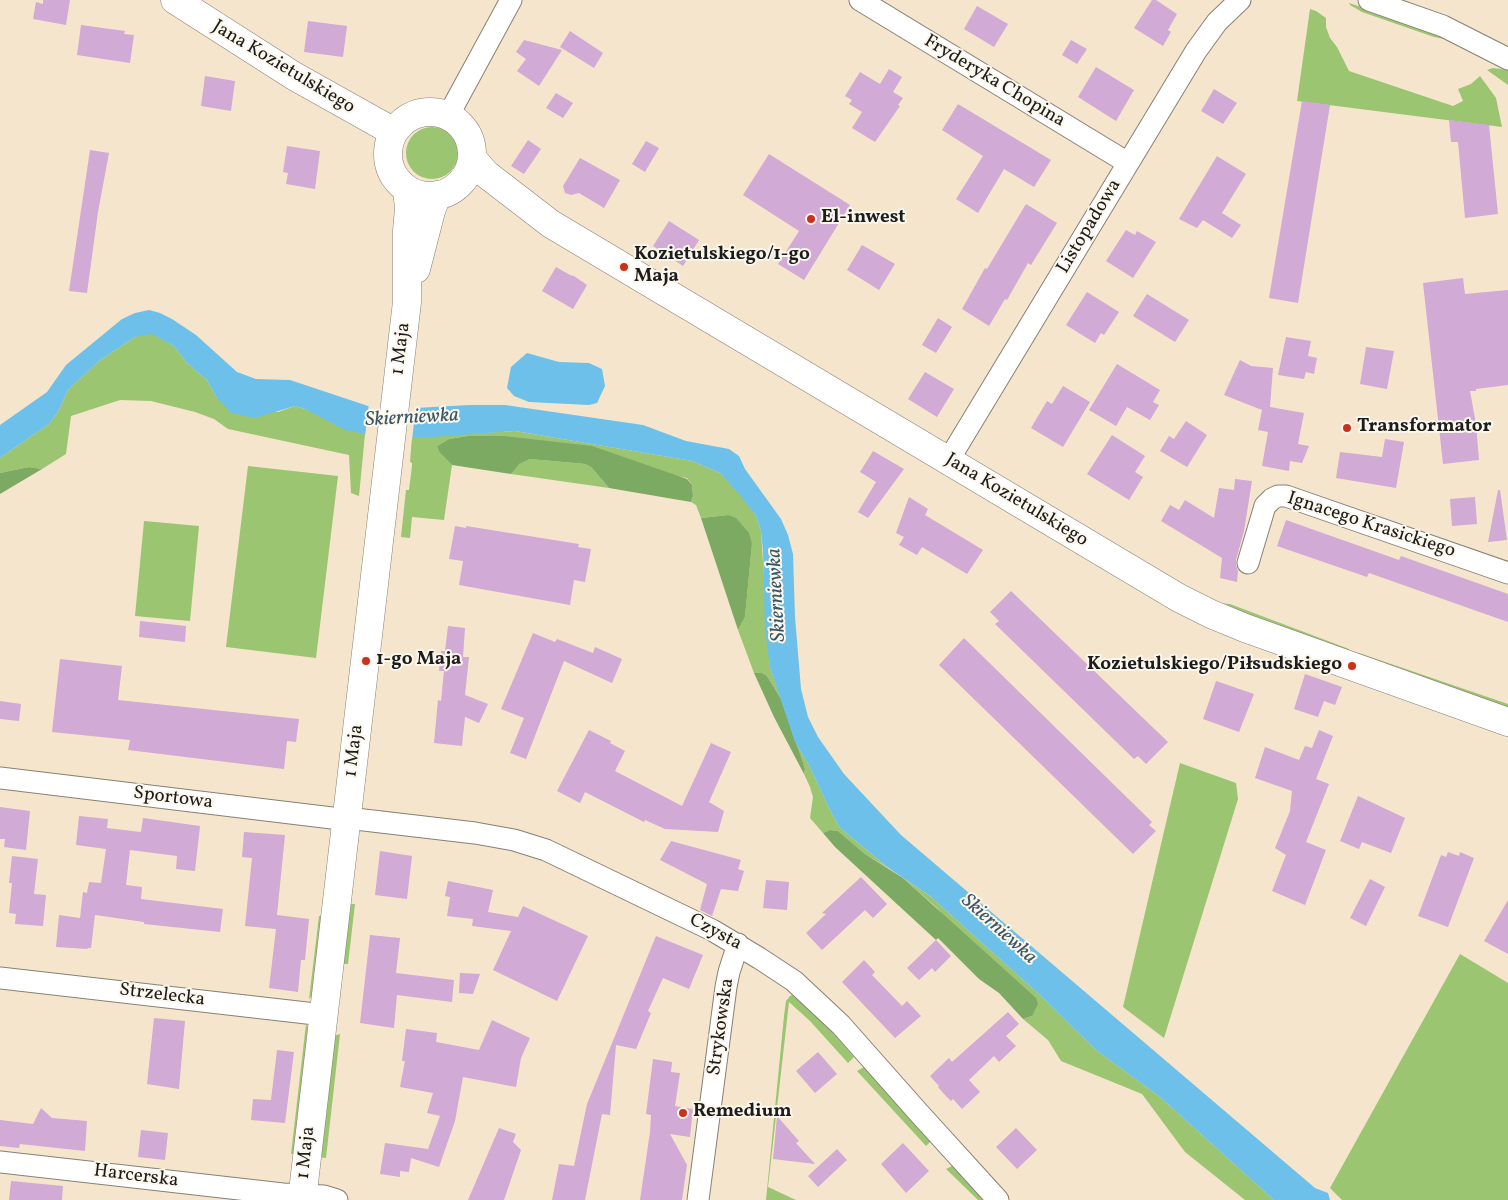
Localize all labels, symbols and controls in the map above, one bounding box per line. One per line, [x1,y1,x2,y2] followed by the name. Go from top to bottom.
[207,16,359,120] street label: Jana Kozietulskiego
[919,31,1069,133] street label: Fryderyka Chopina
[1053,176,1127,278] street label: Listopadowa
[821,208,905,230] place label: El-inwest
[805,213,817,225] marker: El-inwest
[634,245,810,289] place label: Kozietulskiego/1-go Maja
[618,261,630,273] marker: Kozietulskiego/1-go Maja
[387,321,417,377] street label: 1 Maja
[365,405,459,433] water label: Skierniewka
[1357,417,1492,439] place label: Transformator
[1341,422,1353,434] marker: Transformator
[940,449,1092,553] street label: Jana Kozietulskiego
[1284,488,1458,564] street label: Ignacego Krasickiego
[764,548,792,642] water label: Skierniewka
[376,650,461,672] place label: 1-go Maja
[360,655,372,667] marker: 1-go Maja
[1087,655,1342,677] place label: Kozietulskiego/Piłsudskiego
[1346,660,1358,672] marker: Kozietulskiego/Piłsudskiego
[340,723,370,779] street label: 1 Maja
[132,783,214,815] street label: Sportowa
[955,890,1041,970] water label: Skierniewka
[685,910,745,956] street label: Czysta
[704,977,740,1077] street label: Strykowska
[118,979,206,1013] street label: Strzelecka
[693,1102,792,1124] place label: Remedium
[677,1107,689,1119] marker: Remedium
[293,1125,321,1181] street label: 1 Maja
[92,1160,180,1194] street label: Harcerska

